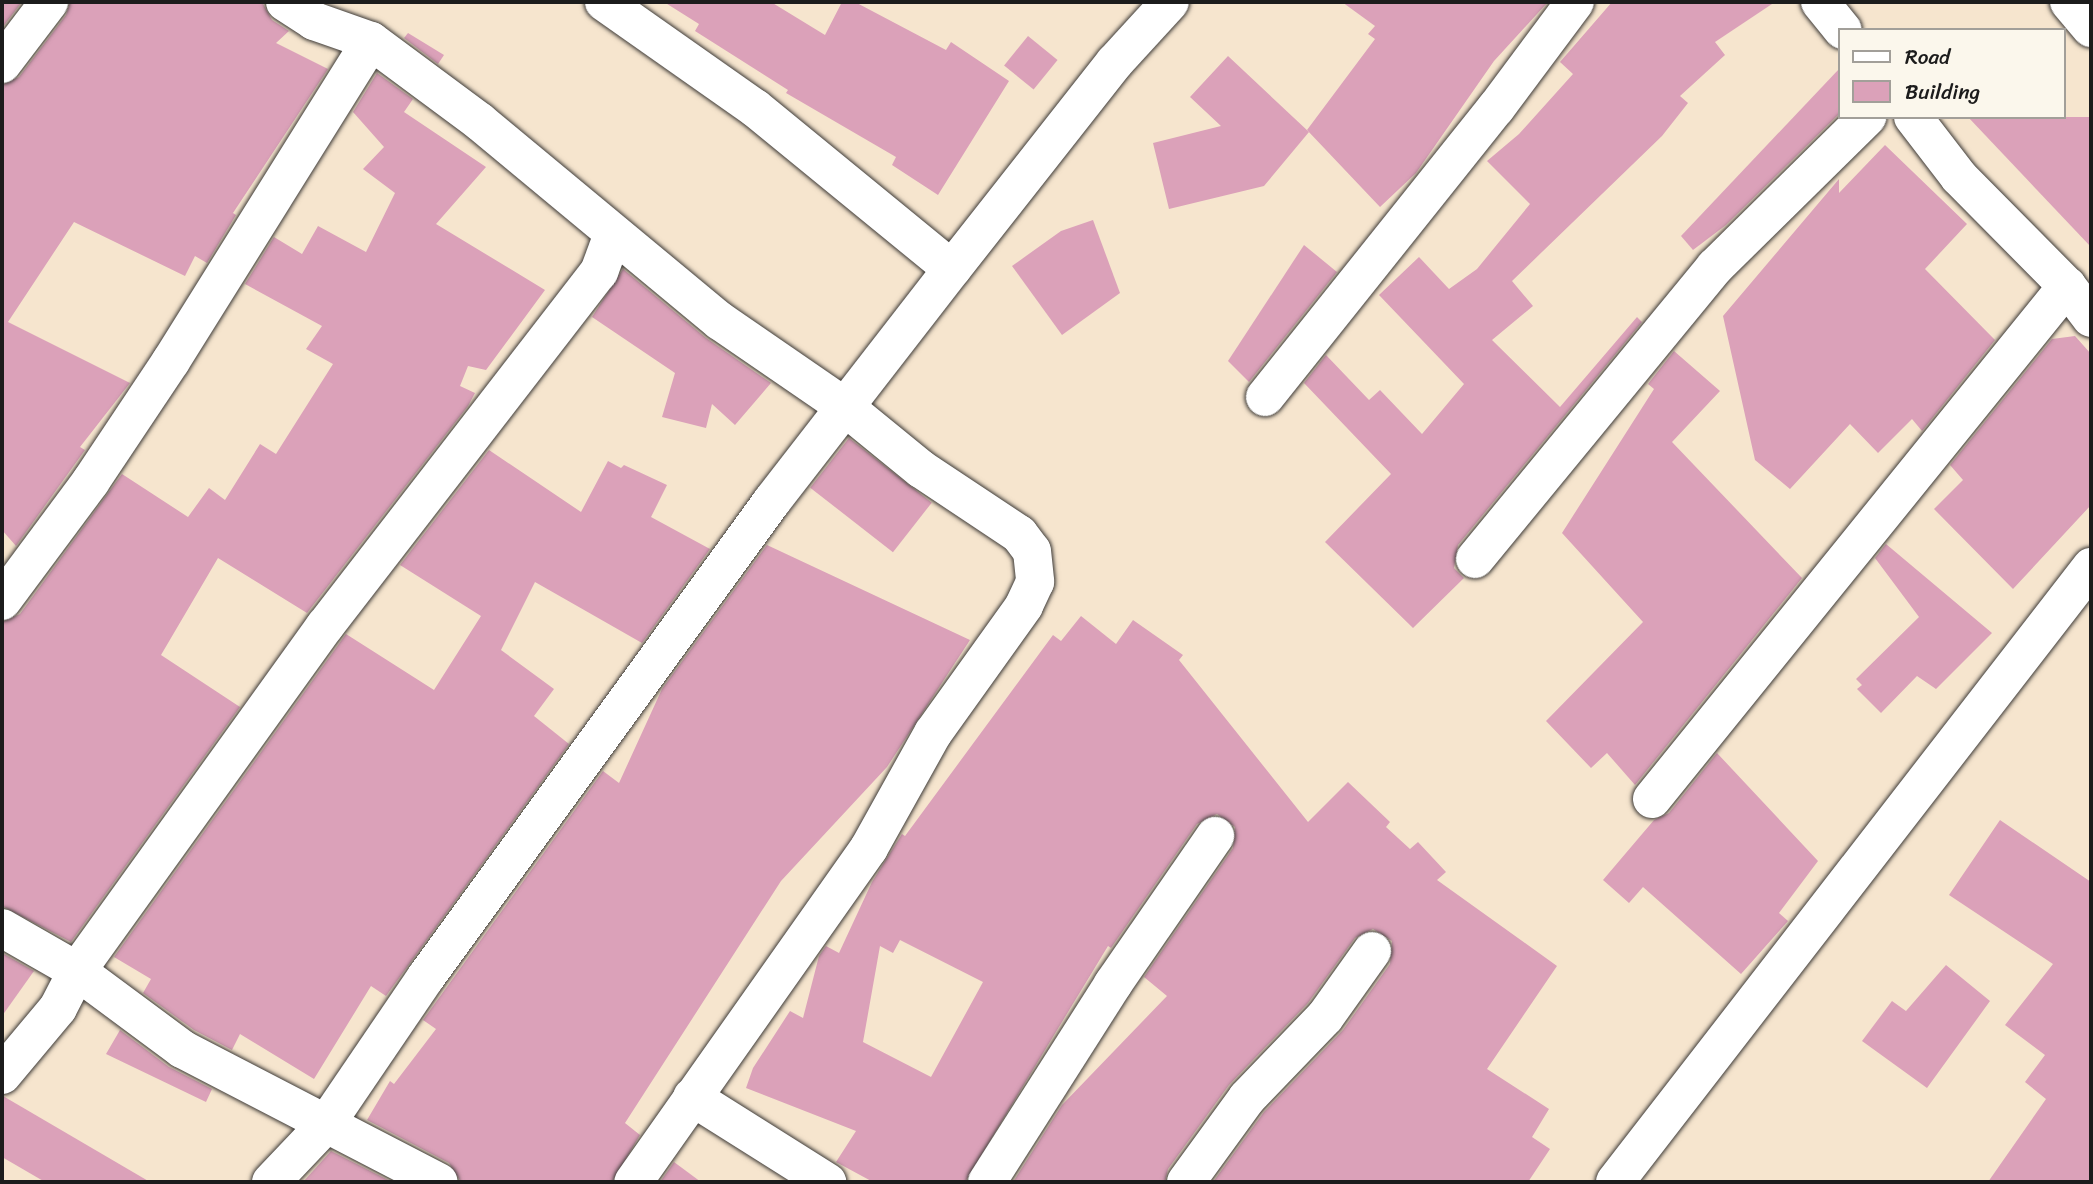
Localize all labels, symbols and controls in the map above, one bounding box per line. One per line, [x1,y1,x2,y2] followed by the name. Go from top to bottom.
[1838,28,2065,119] legend
[1905,38,1950,76] text: Road
[1905,73,1980,111] text: Building

